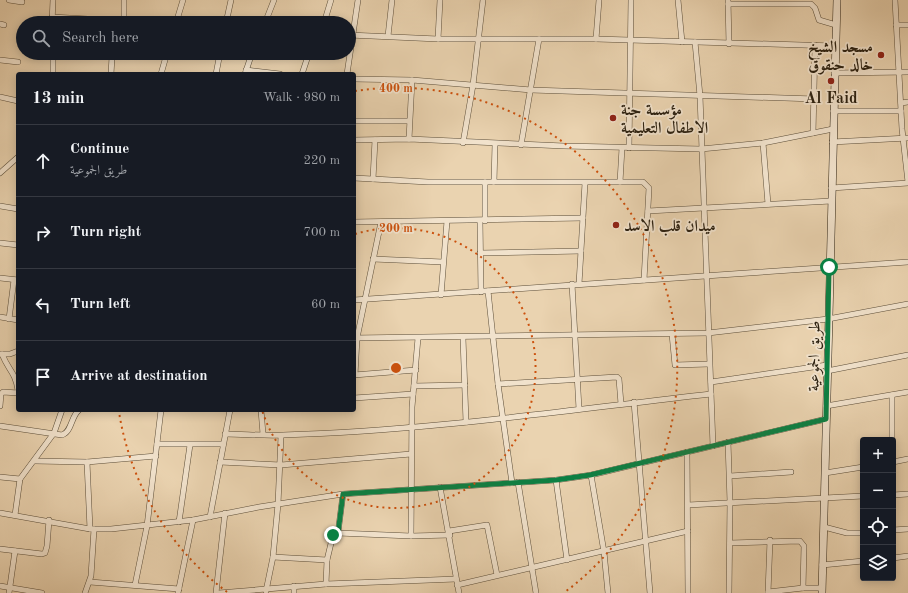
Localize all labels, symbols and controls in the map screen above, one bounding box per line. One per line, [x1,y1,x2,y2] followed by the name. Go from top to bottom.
[16,16,356,60] search box
[30,27,52,49] icon: search
[62,31,139,46] text: Search here
[808,39,873,75] place label: مسجد الشيخ خالد حنقوق
[876,50,886,60] marker: مسجد الشيخ خالد حنقوق
[826,76,836,86] marker: Al Faid
[379,83,413,95] text: 400 m
[32,90,85,107] text: 13 min
[263,91,340,104] text: Walk · 980 m
[804,91,858,107] place label: Al Faid
[621,103,708,137] place label: مؤسسة جنة الاطفال التعليمية
[608,113,618,123] marker: مؤسسة جنة الاطفال التعليمية
[70,142,129,157] text: Continue
[32,150,54,172] icon: ahead
[303,154,340,167] text: 220 m
[70,164,127,177] text: طريق الجموعية
[624,217,716,236] place label: ميدان قلب الاسد
[611,220,621,230] marker: ميدان قلب الاسد
[32,222,54,244] icon: right
[379,223,413,235] text: 200 m
[70,225,141,240] text: Turn right
[303,226,340,239] text: 700 m
[820,258,838,276] route start
[32,294,54,316] icon: left
[70,297,130,312] text: Turn left
[311,298,340,311] text: 60 m
[806,321,825,392] street label: طريق الجموعية
[389,361,403,375] centre of rings
[32,366,54,388] icon: arrive
[70,369,208,384] text: Arrive at destination
[860,437,896,581] map controls
[860,437,896,473] button: +
[860,473,896,509] button: −
[860,509,896,545] button: locate
[324,526,342,544] route end
[860,545,896,581] button: layers

